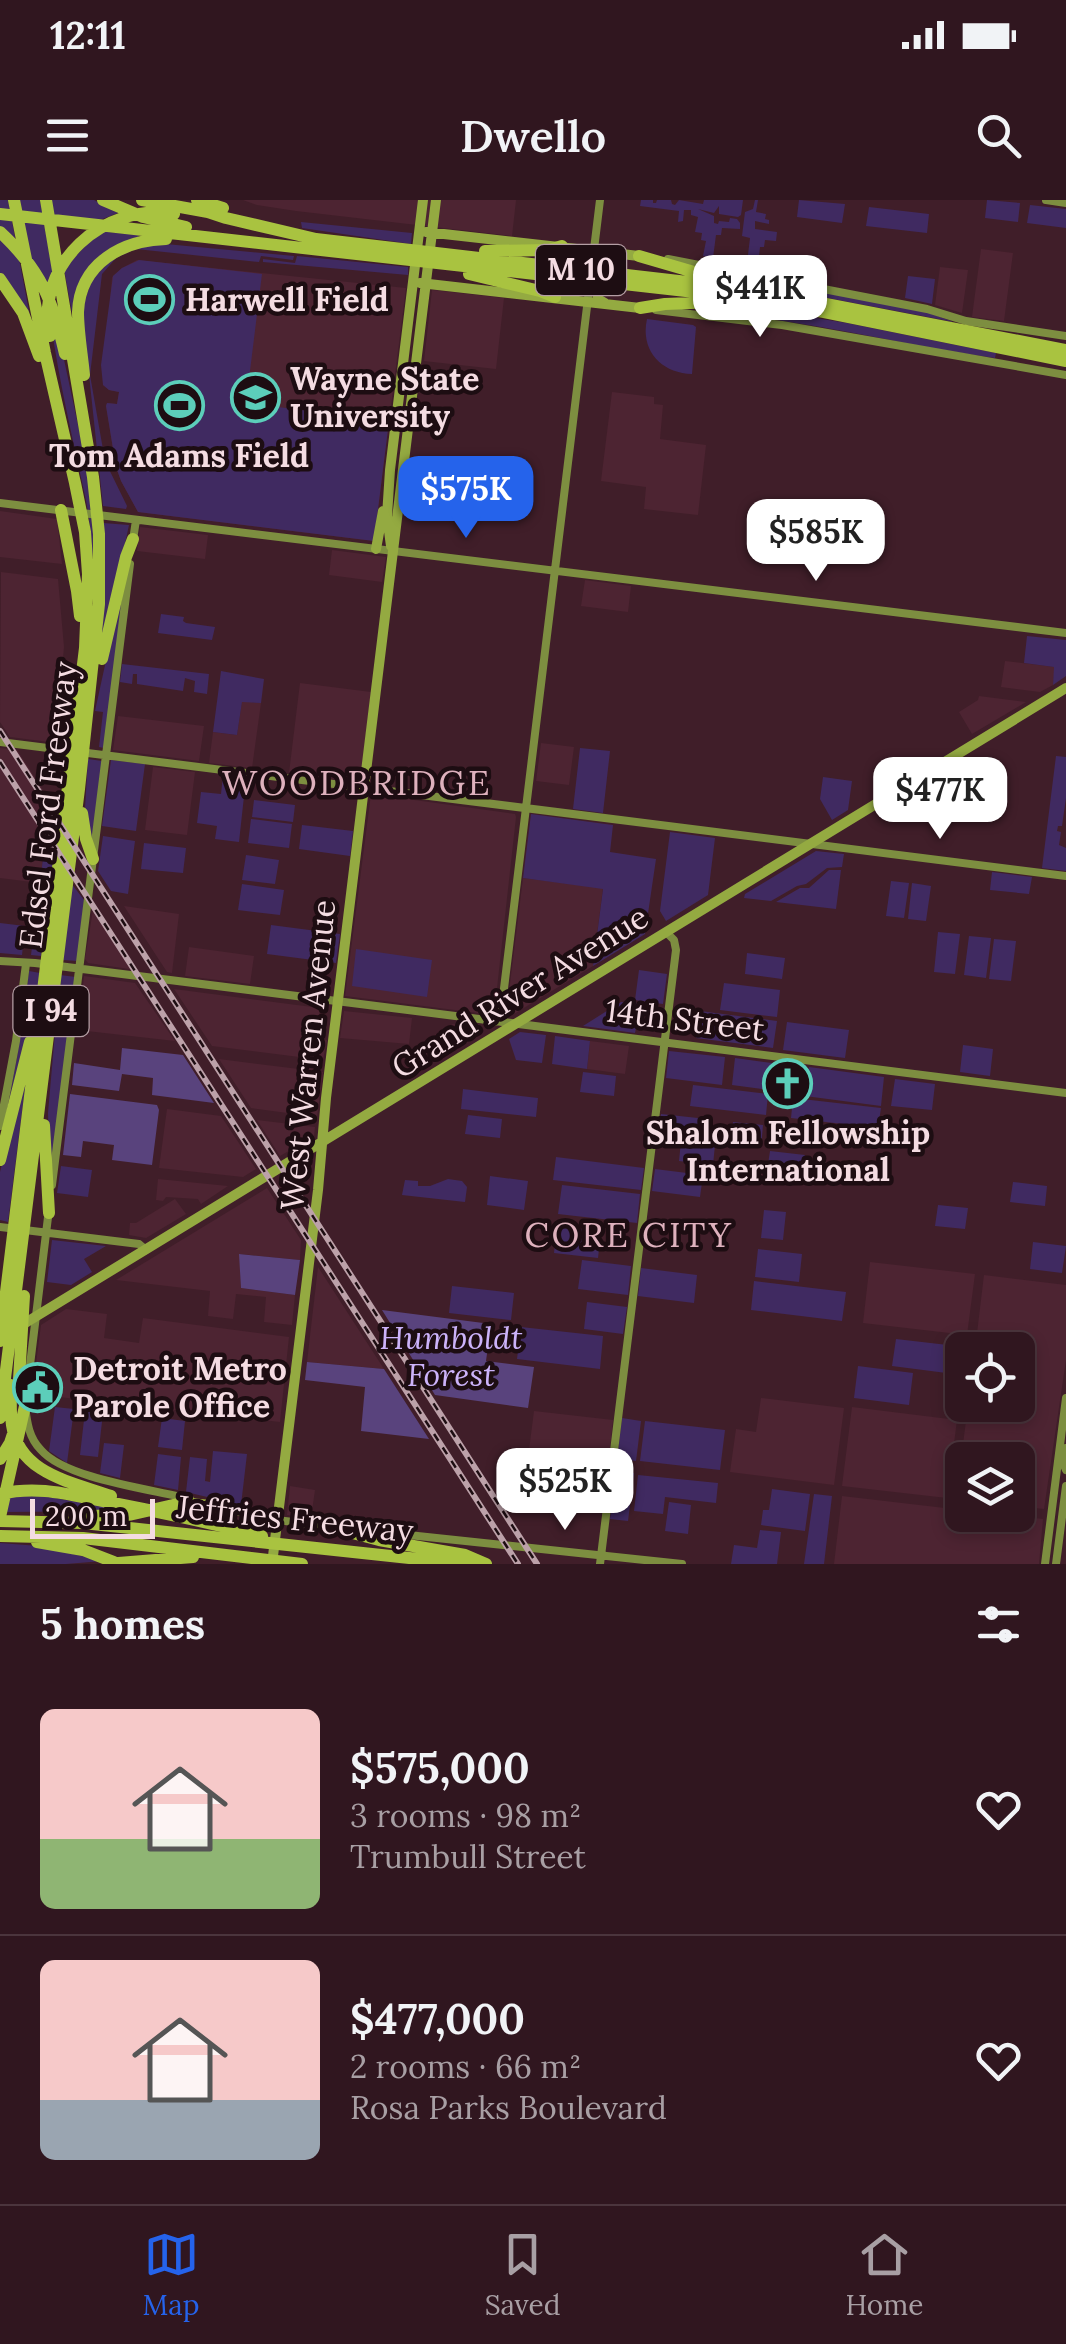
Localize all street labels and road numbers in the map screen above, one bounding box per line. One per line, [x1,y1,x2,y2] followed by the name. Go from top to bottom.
[536,245,626,295] road number: M 10
[10,659,85,951] street label: Edsel Ford Freeway
[384,896,656,1087] street label: Grand River Avenue
[271,898,344,1212] street label: West Warren Avenue
[13,986,88,1036] road number: I 94
[603,989,767,1050] street label: 14th Street
[174,1486,416,1551] street label: Jeffries Freeway

